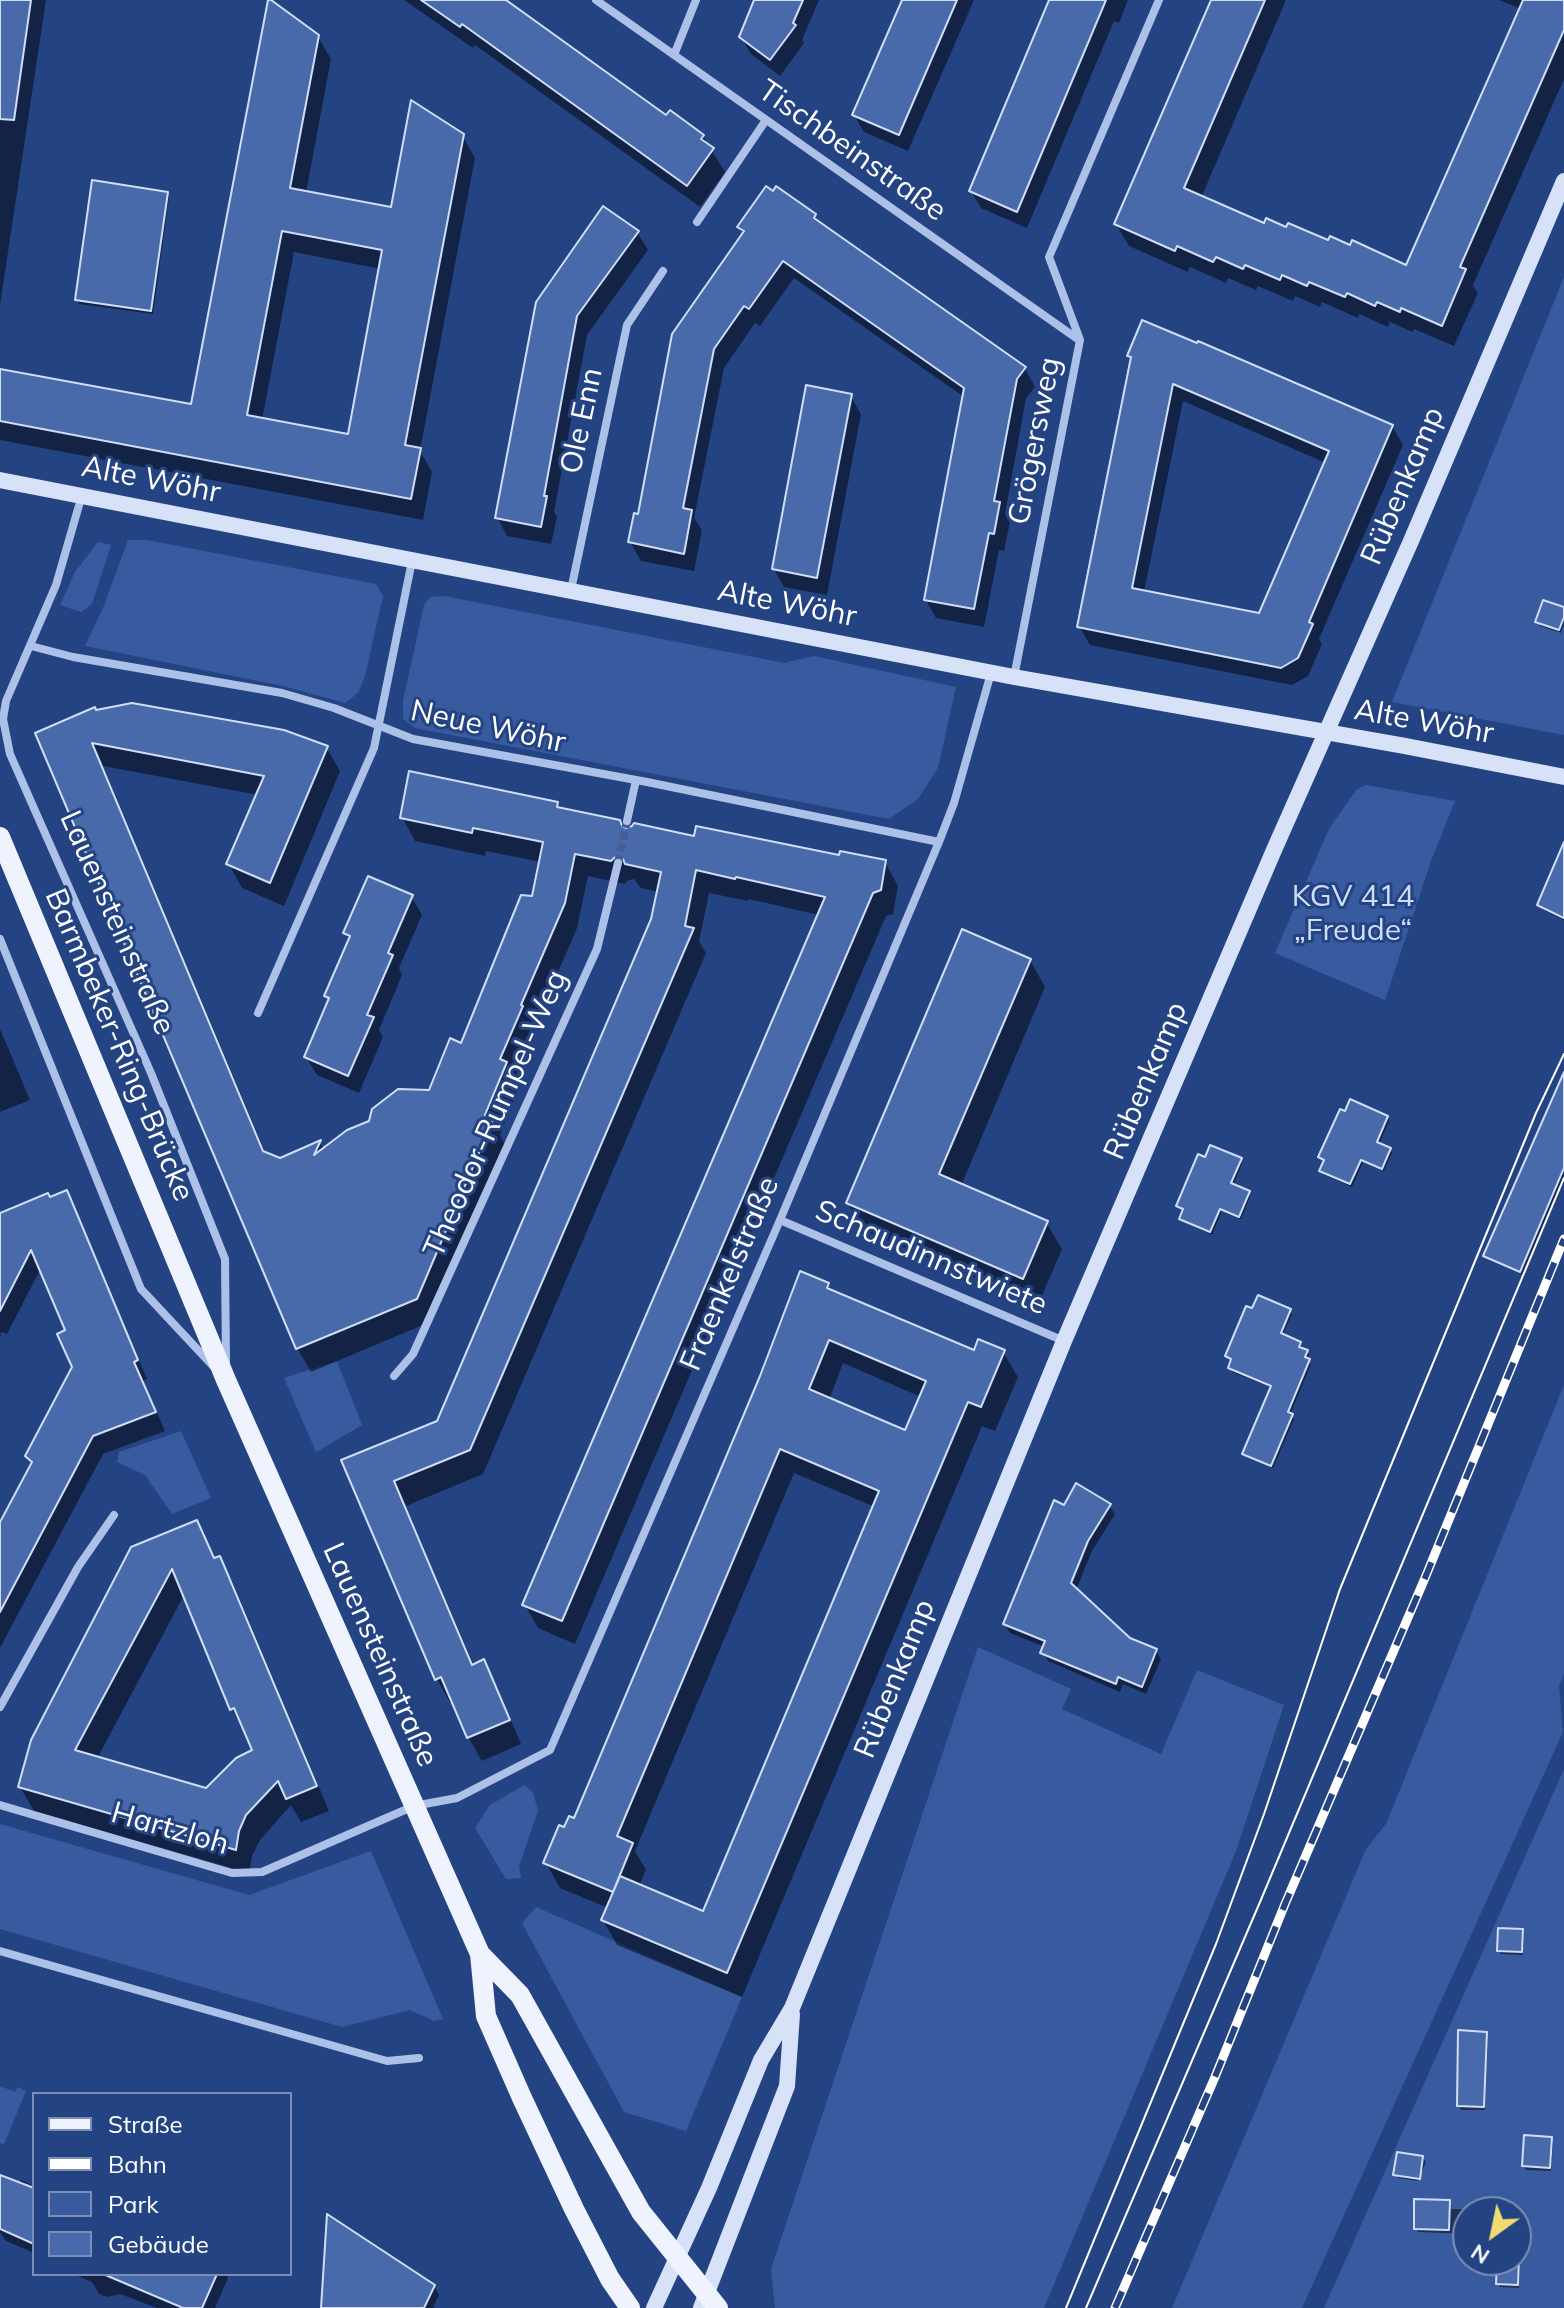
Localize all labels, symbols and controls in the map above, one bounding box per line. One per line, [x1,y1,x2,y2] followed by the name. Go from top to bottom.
[751,73,953,229] street label: Tischbeinstraße
[1001,354,1069,528] street label: Grögersweg
[553,365,611,477] street label: Ole Enn
[1354,402,1452,570] street label: Rübenkamp
[78,449,224,511] street label: Alte Wöhr
[714,573,860,635] street label: Alte Wöhr
[1352,692,1496,752] street label: Alte Wöhr
[407,693,569,761] street label: Neue Wöhr
[52,806,182,1040] street label: Lauensteinstraße
[1292,879,1414,950] park label: KGV 414 „Freude“
[37,883,201,1207] street label: Barmbeker-Ring-Brücke
[416,965,576,1263] street label: Theodor-Rumpel-Weg
[1097,997,1195,1165] street label: Rübenkamp
[673,1172,787,1376] street label: Fraenkelstraße
[810,1193,1052,1323] street label: Schaudinnstwiete
[315,1538,445,1772] street label: Lauensteinstraße
[847,1595,943,1763] street label: Rübenkamp
[107,1795,233,1863] street label: Hartzloh
[32,2092,292,2276] legend
[108,2109,183,2139] text: Straße
[108,2149,167,2179] text: Bahn
[108,2189,159,2219] text: Park
[1452,2196,1532,2276] north arrow
[108,2229,209,2259] text: Gebäude
[1465,2238,1495,2271] text: N

